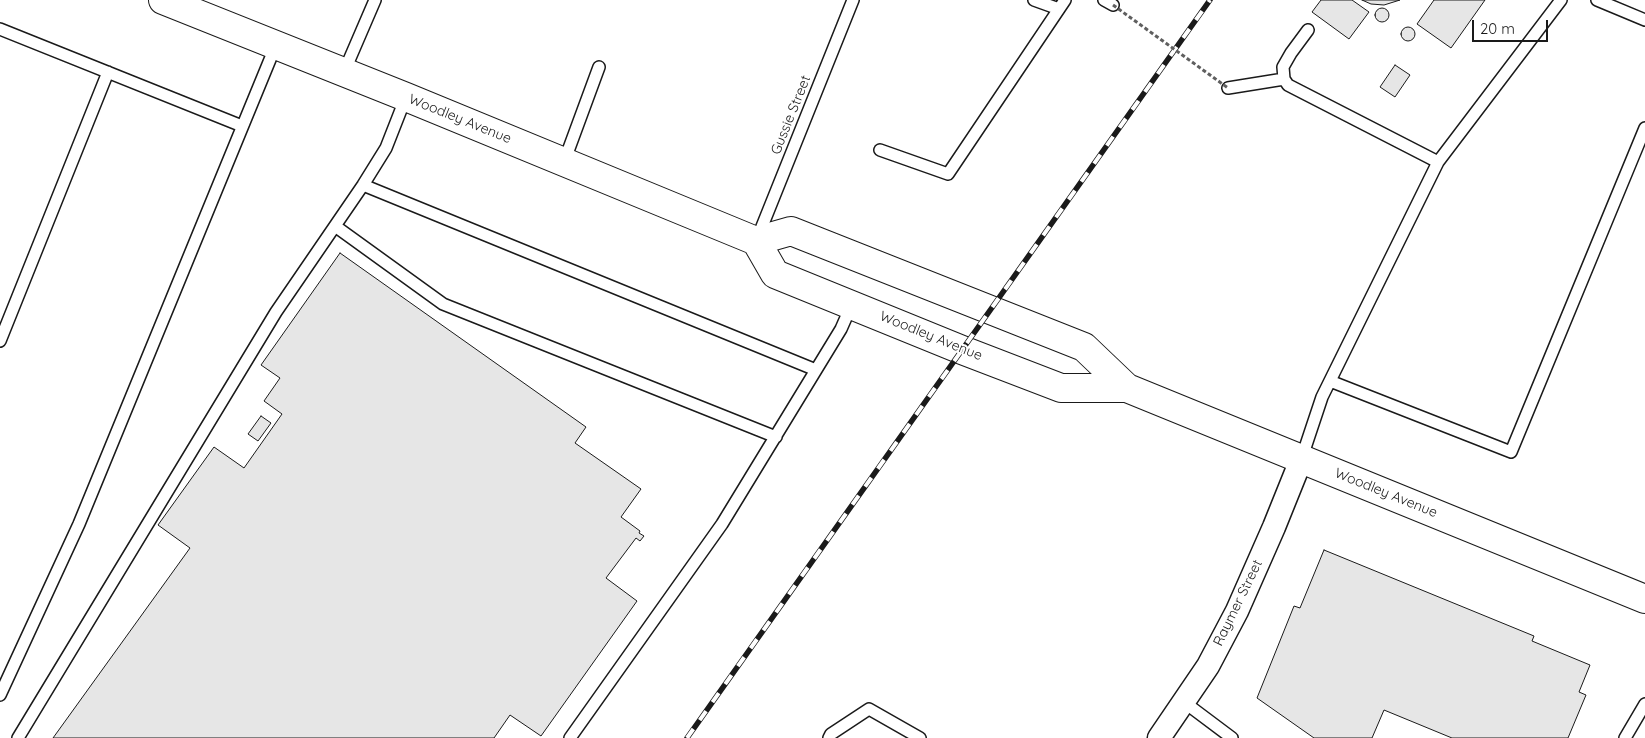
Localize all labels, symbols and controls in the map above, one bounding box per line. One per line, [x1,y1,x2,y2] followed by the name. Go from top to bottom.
[1475,10,1551,42] scale bar
[1480,19,1515,38] text: 20 m
[768,73,814,157] street label: Gussie Street
[406,91,514,147] street label: Woodley Avenue
[877,308,985,364] street label: Woodley Avenue
[1332,465,1440,521] street label: Woodley Avenue
[1210,557,1266,649] street label: Raymer Street

